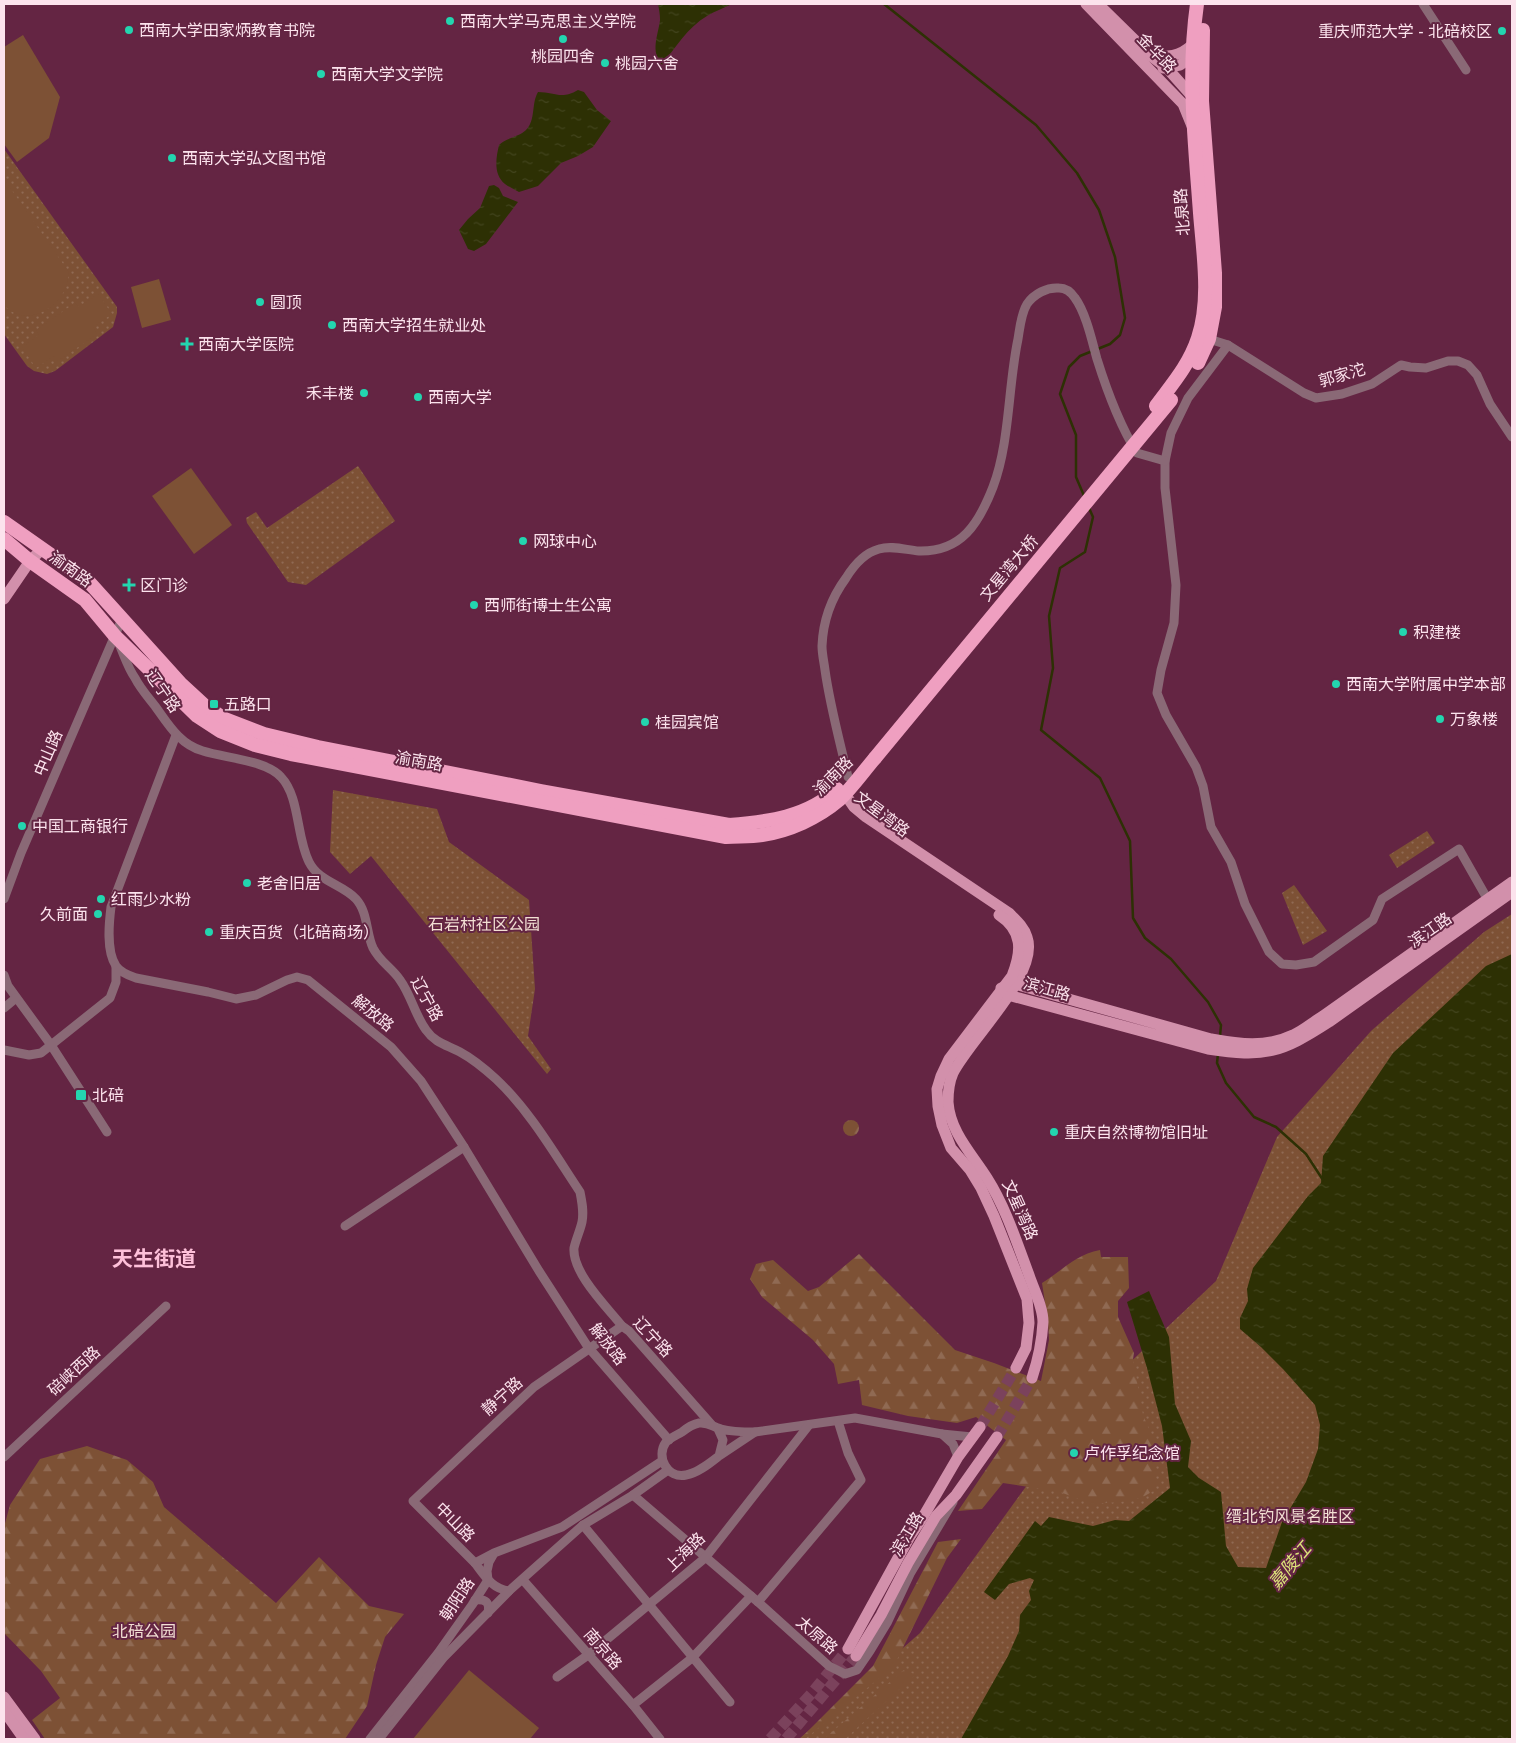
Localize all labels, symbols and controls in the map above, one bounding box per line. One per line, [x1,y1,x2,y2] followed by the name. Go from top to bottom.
[460,13,636,30] place label: 西南大学马克思主义学院
[444,15,456,27] marker: 西南大学马克思主义学院
[139,22,315,39] place label: 西南大学田家炳教育书院
[1318,23,1492,40] place label: 重庆师范大学 - 北碚校区
[123,24,135,36] marker: 西南大学田家炳教育书院
[1496,25,1508,37] marker: 重庆师范大学 - 北碚校区
[1134,30,1180,76] street label: 金华路
[557,33,569,45] marker: 桃园四舍
[531,48,595,65] place label: 桃园四舍
[615,55,679,72] place label: 桃园六舍
[599,57,611,69] marker: 桃园六舍
[331,66,443,83] place label: 西南大学文学院
[315,68,327,80] marker: 西南大学文学院
[182,150,326,167] place label: 西南大学弘文图书馆
[166,152,178,164] marker: 西南大学弘文图书馆
[1172,187,1192,237] street label: 北泉路
[270,294,302,311] place label: 圆顶
[254,296,266,308] marker: 圆顶
[342,317,486,334] place label: 西南大学招生就业处
[326,319,338,331] marker: 西南大学招生就业处
[198,336,294,353] place label: 西南大学医院
[180,337,194,351] marker: 西南大学医院
[1317,360,1367,390] street label: 郭家沱
[306,385,354,402] place label: 禾丰楼
[358,387,370,399] marker: 禾丰楼
[428,389,492,406] place label: 西南大学
[412,391,424,403] marker: 西南大学
[977,532,1041,604] street label: 文星湾大桥
[533,533,597,550] place label: 网球中心
[517,535,529,547] marker: 网球中心
[47,548,95,590] street label: 渝南路
[140,577,188,594] place label: 区门诊
[122,578,136,592] marker: 区门诊
[484,597,612,614] place label: 西师街博士生公寓
[468,599,480,611] marker: 西师街博士生公寓
[1413,624,1461,641] place label: 积建楼
[1397,626,1409,638] marker: 积建楼
[142,666,184,716] street label: 辽宁路
[1346,676,1506,693] place label: 西南大学附属中学本部
[1330,678,1342,690] marker: 西南大学附属中学本部
[224,696,272,713] place label: 五路口
[208,698,220,710] marker: 五路口
[1450,710,1498,728] place label: 万象楼
[1434,713,1446,725] marker: 万象楼
[655,714,719,731] place label: 桂园宾馆
[639,716,651,728] marker: 桂园宾馆
[31,728,65,778] street label: 中山路
[394,748,444,774] street label: 渝南路
[810,753,856,799] street label: 渝南路
[851,788,913,840] street label: 文星湾路
[32,818,128,835] place label: 中国工商银行
[16,820,28,832] marker: 中国工商银行
[257,875,321,892] place label: 老舍旧居
[241,877,253,889] marker: 老舍旧居
[111,891,191,908] place label: 红雨少水粉
[95,893,107,905] marker: 红雨少水粉
[40,906,88,923] place label: 久前面
[92,908,104,920] marker: 久前面
[1405,909,1455,951] street label: 滨江路
[428,916,540,933] park label: 石岩村社区公园
[219,924,379,941] place label: 重庆百货（北碚商场）
[203,926,215,938] marker: 重庆百货（北碚商场）
[408,974,446,1024] street label: 辽宁路
[1022,975,1072,1003] street label: 滨江路
[349,991,397,1035] street label: 解放路
[92,1087,124,1104] place label: 北碚
[74,1088,88,1102] marker: 北碚
[1064,1124,1208,1141] place label: 重庆自然博物馆旧址
[1048,1126,1060,1138] marker: 重庆自然博物馆旧址
[999,1177,1041,1243] street label: 文星湾路
[112,1247,196,1270] district label: 天生街道
[630,1314,676,1360] street label: 辽宁路
[587,1320,629,1368] street label: 解放路
[45,1343,103,1399] street label: 碚峡西路
[478,1374,526,1418] street label: 静宁路
[1084,1445,1180,1462] place label: 卢作孚纪念馆
[1068,1447,1080,1459] marker: 卢作孚纪念馆
[432,1499,478,1545] street label: 中山路
[1226,1508,1354,1525] park label: 缙北钓风景名胜区
[887,1509,927,1559] street label: 滨江路
[662,1529,708,1575] street label: 上海路
[1265,1537,1316,1593] water label: 嘉陵江
[437,1574,477,1624] street label: 朝阳路
[793,1613,841,1657] street label: 太原路
[112,1623,176,1640] park label: 北碚公园
[581,1625,625,1673] street label: 南京路

